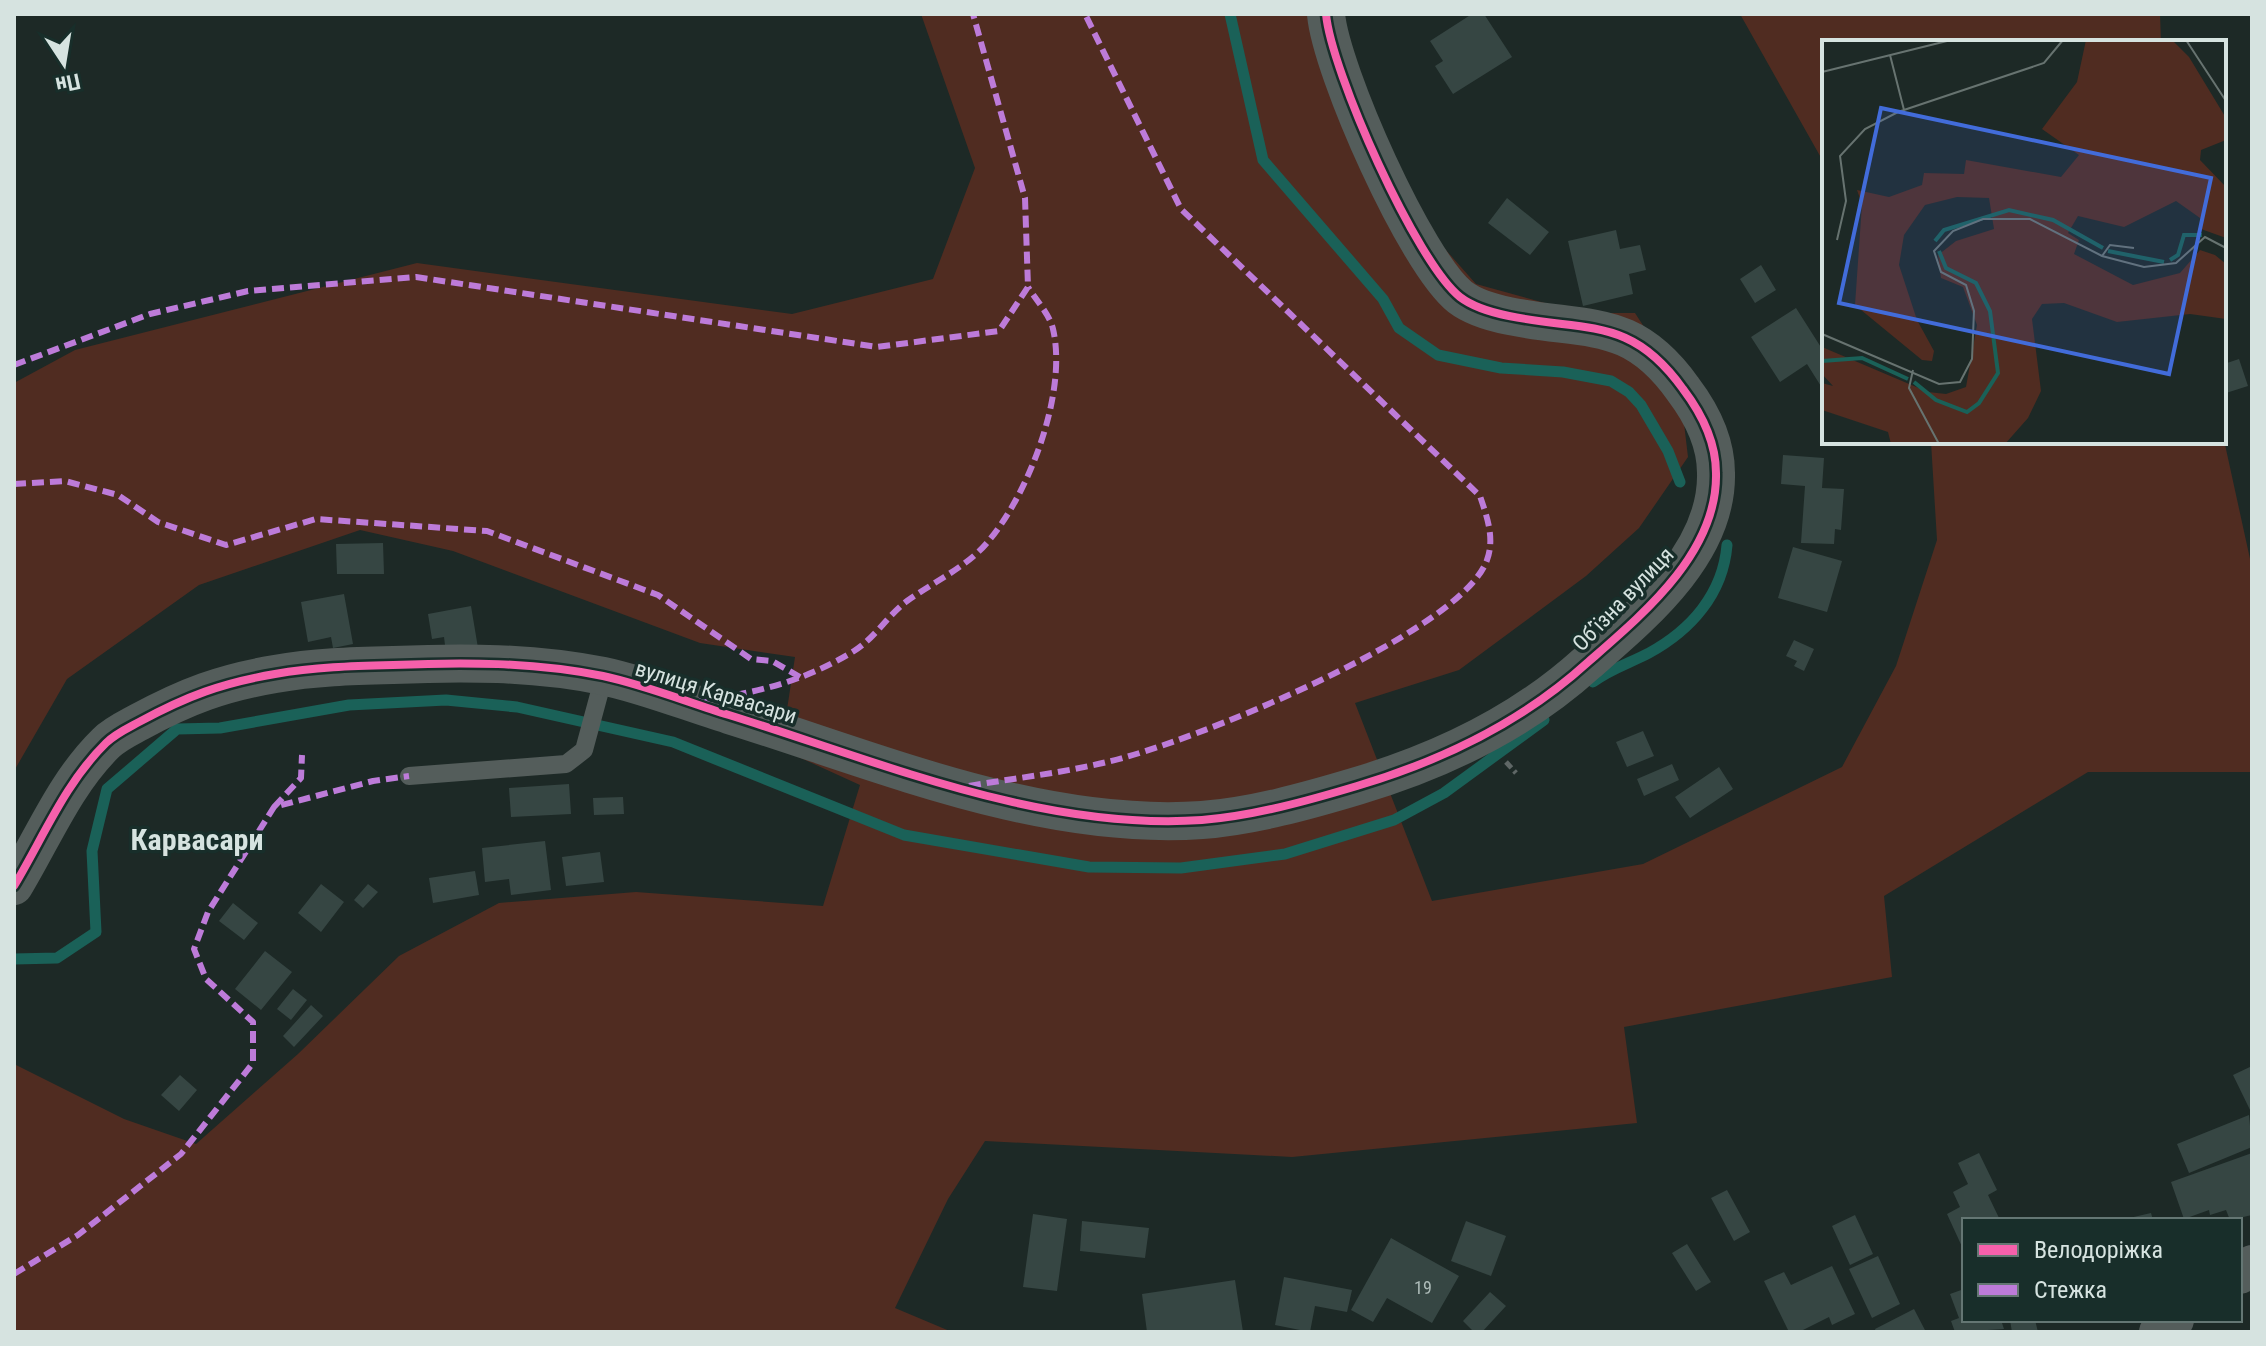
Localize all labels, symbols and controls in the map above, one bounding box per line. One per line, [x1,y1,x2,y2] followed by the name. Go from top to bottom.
[24,24,104,104] north arrow
[1822,40,2226,444] inset map
[53,68,83,98] text: Пн
[1567,542,1679,656] street label: Обʼїзна вулиця
[632,656,800,728] street label: вулиця Карвасари
[131,822,263,857] district label: Карвасари
[1962,1218,2242,1322] legend
[2034,1236,2163,1264] text: Велодоріжка
[2034,1276,2107,1304] text: Стежка
[1414,1277,1432,1298] house number: 19

